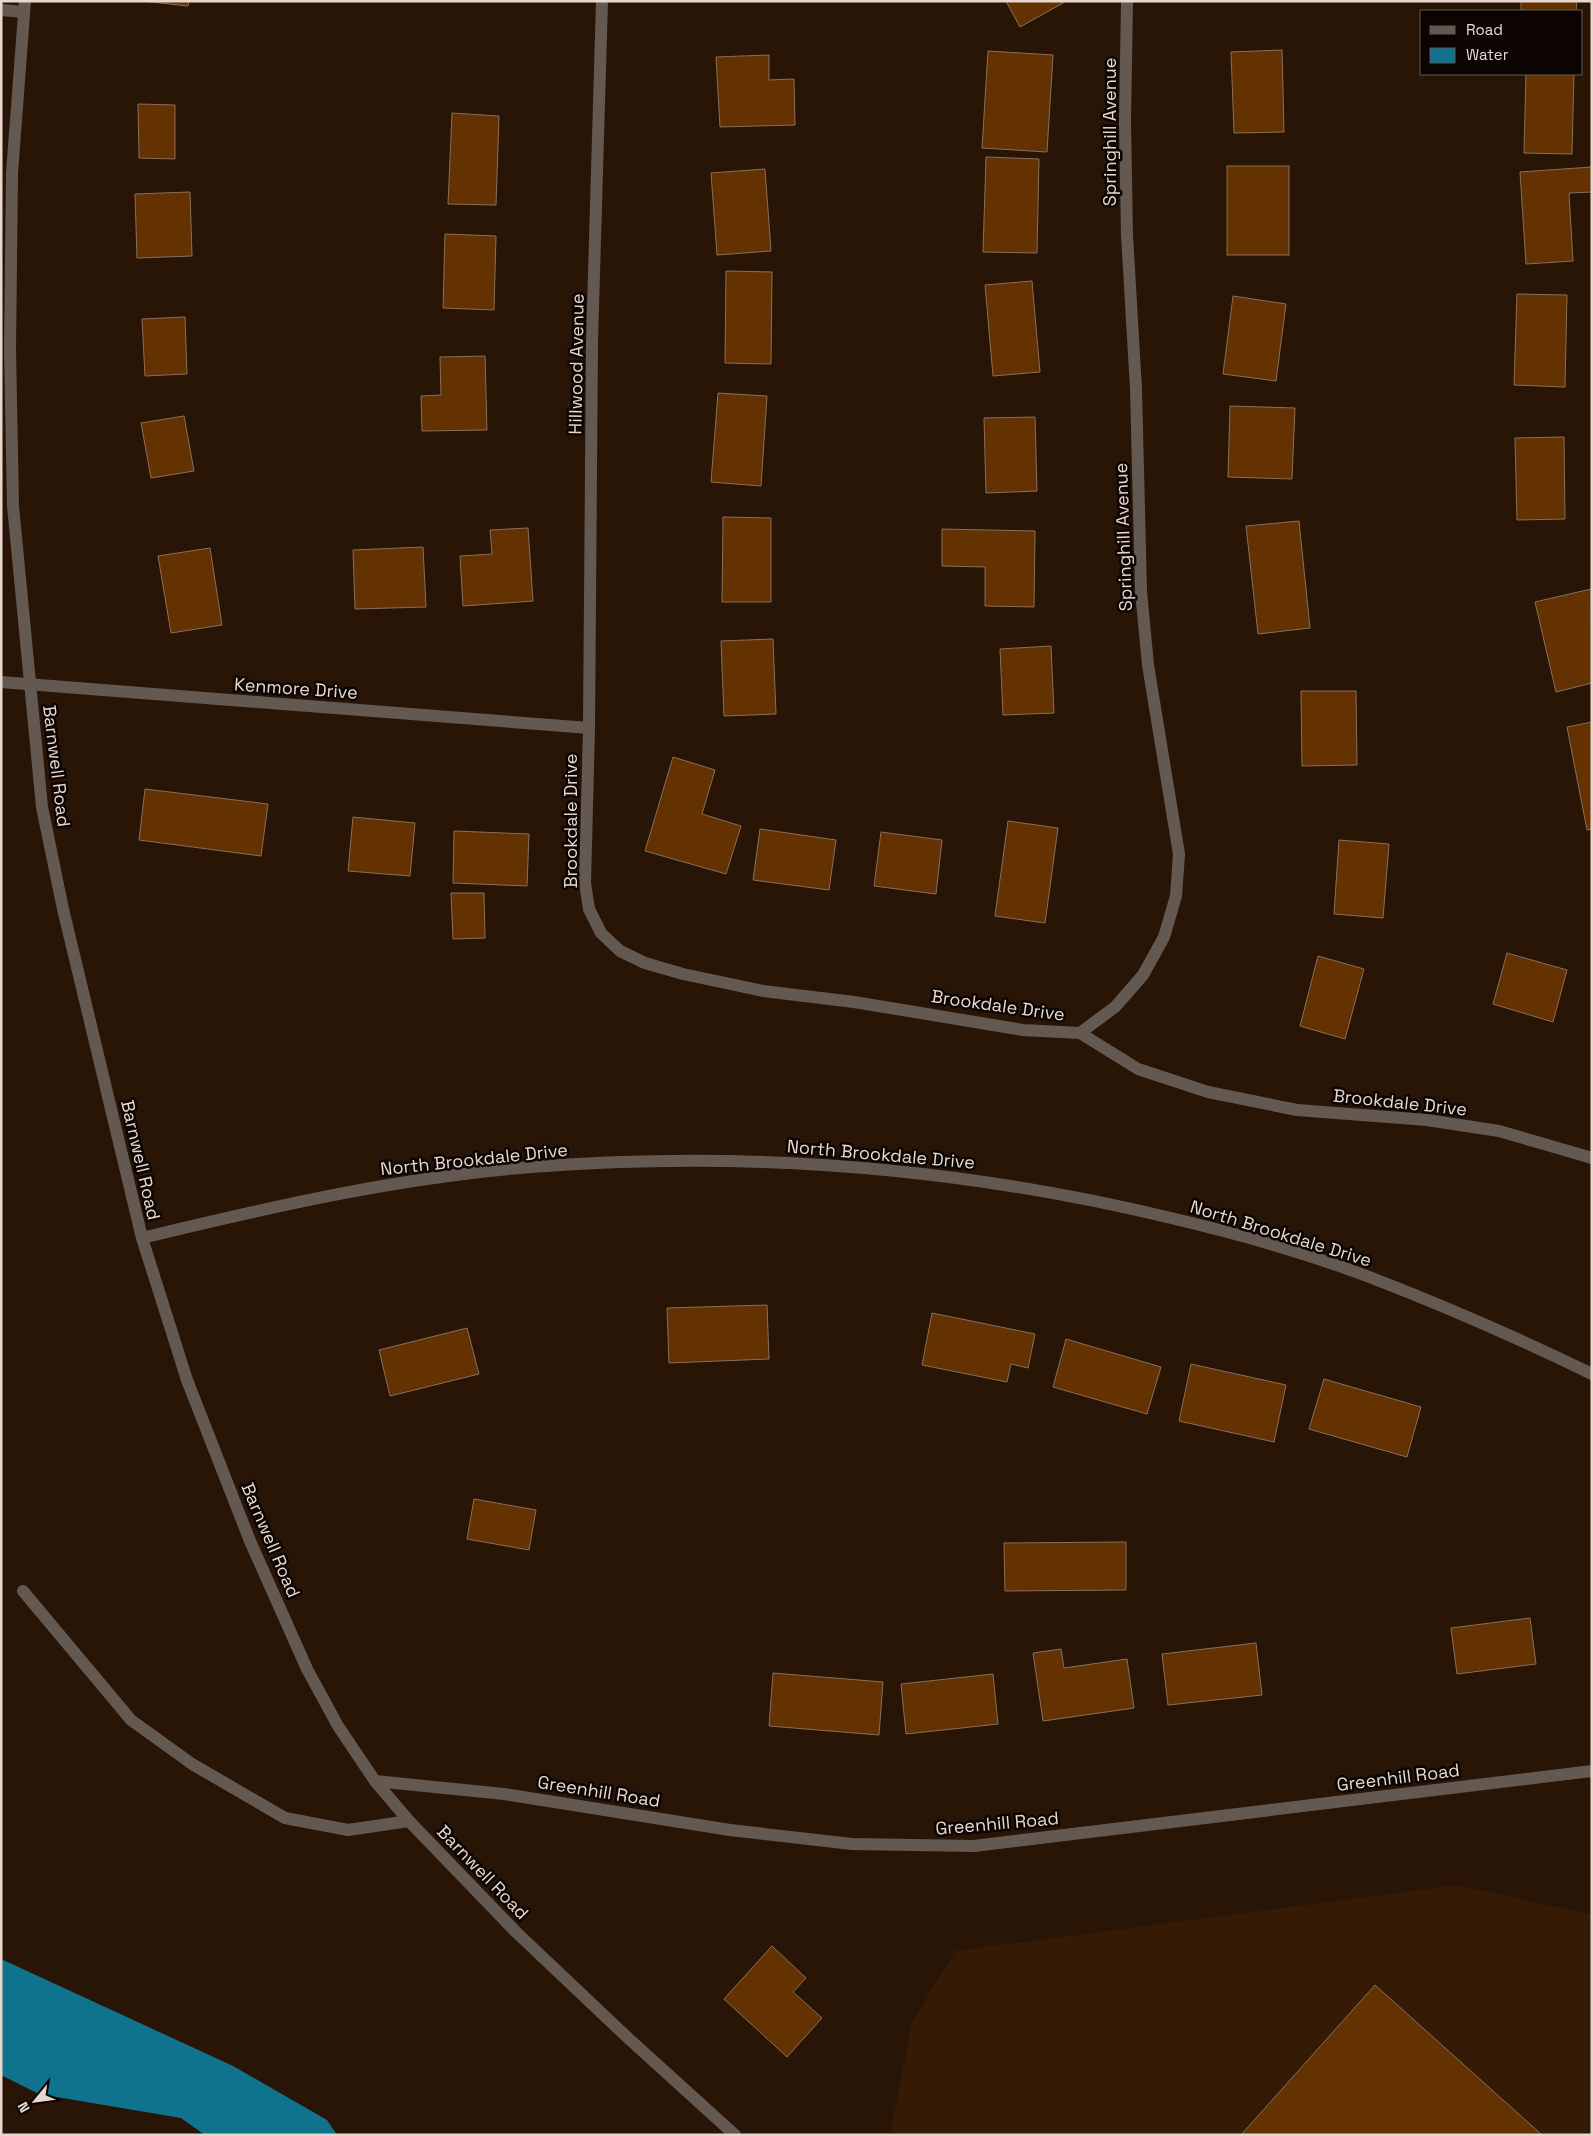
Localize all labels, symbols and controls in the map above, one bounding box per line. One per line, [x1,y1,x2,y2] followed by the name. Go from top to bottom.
[1420,10,1583,75] legend
[1466,20,1503,39] text: Road
[1466,45,1509,64] text: Water
[1098,58,1121,206] street label: Springhill Avenue
[563,293,589,435] street label: Hillwood Avenue
[1109,462,1137,612] street label: Springhill Avenue
[233,672,359,704] street label: Kenmore Drive
[38,704,76,828] street label: Barnwell Road
[559,754,582,888] street label: Brookdale Drive
[930,984,1066,1026] street label: Brookdale Drive
[1332,1084,1468,1120] street label: Brookdale Drive
[116,1098,166,1222] street label: Barnwell Road
[786,1134,976,1174] street label: North Brookdale Drive
[379,1138,569,1180] street label: North Brookdale Drive
[1188,1194,1374,1272] street label: North Brookdale Drive
[236,1479,306,1601] street label: Barnwell Road
[1335,1758,1461,1796] street label: Greenhill Road
[536,1770,662,1812] street label: Greenhill Road
[934,1806,1060,1840] street label: Greenhill Road
[432,1820,534,1924] street label: Barnwell Road
[10,2076,60,2126] north arrow
[13,2099,34,2116] text: N

